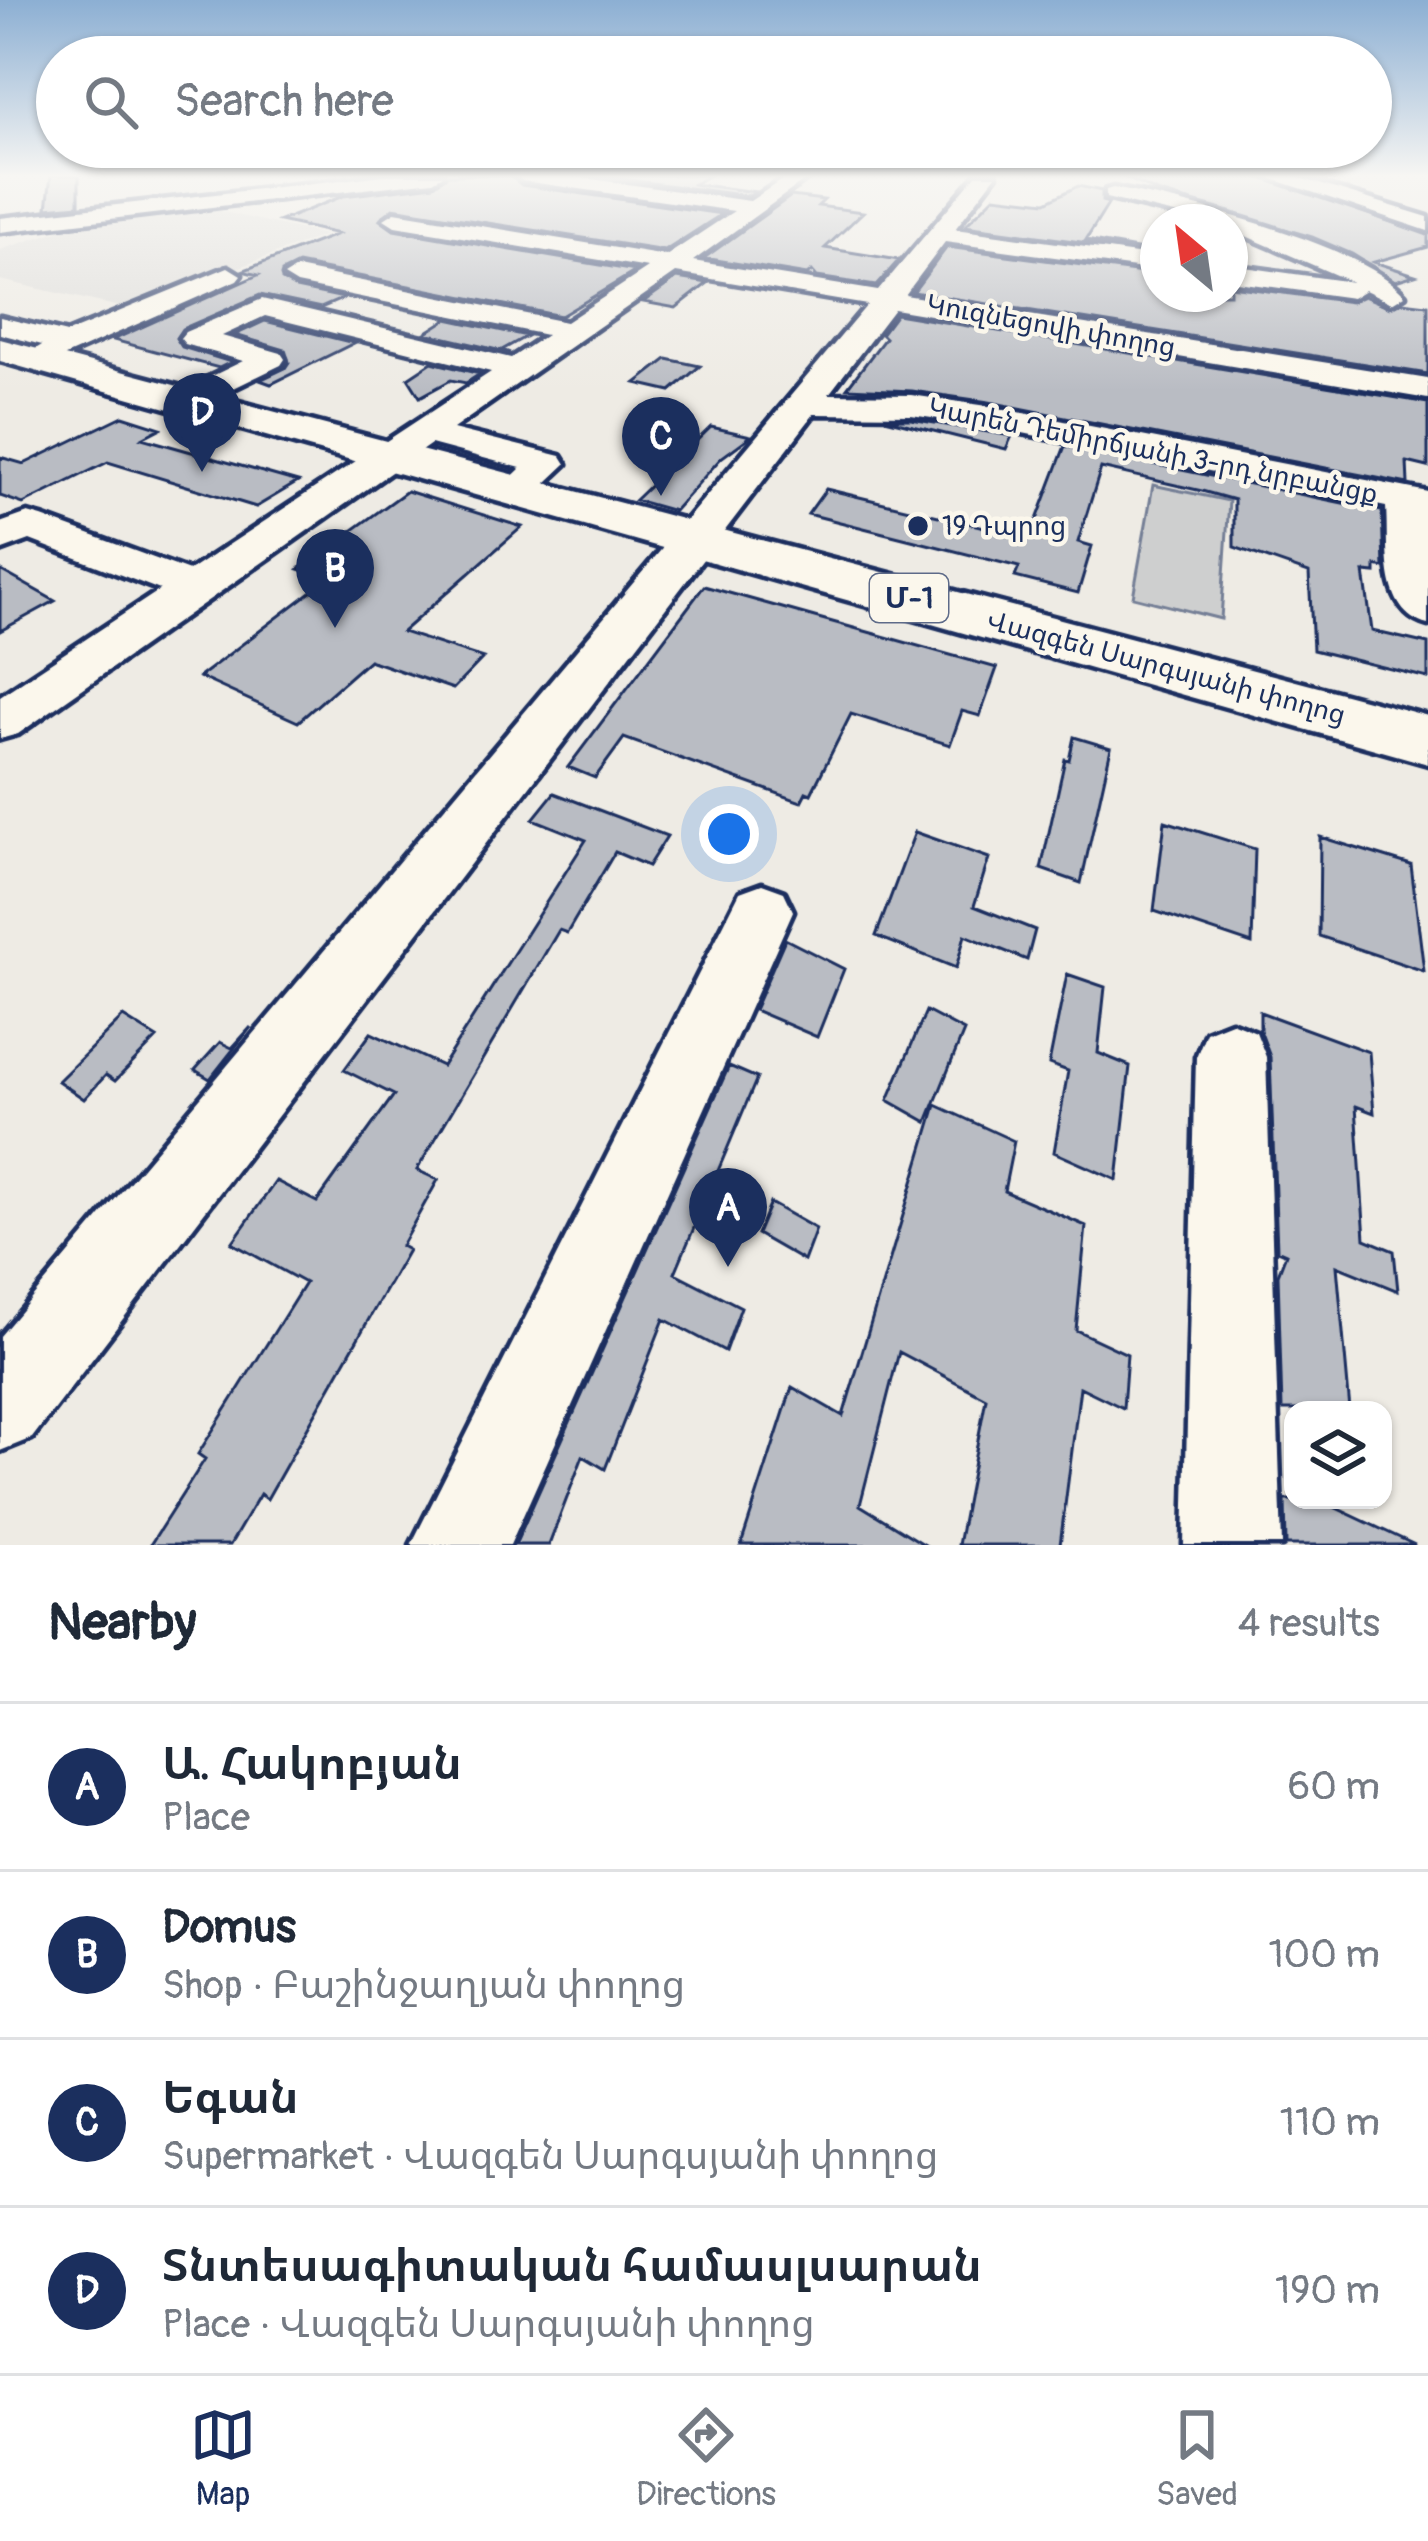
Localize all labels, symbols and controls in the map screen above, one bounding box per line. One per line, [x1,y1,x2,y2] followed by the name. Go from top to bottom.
[36,36,1392,168] search box
[78,69,144,135] icon: search
[174,74,394,130] text: Search here
[1140,204,1248,312] north arrow
[924,288,1178,364] street label: Կուզնեցովի փողոց
[163,373,241,472] pin: D
[925,391,1381,511] street label: Կարեն Դեմիրճյանի 3-րդ նրբանցք
[622,397,700,496] pin: C
[942,510,1066,543] place label: 19 Դպրոց
[905,513,931,539] marker: 19 Դպրոց
[296,529,374,628] pin: B
[870,574,948,622] road number: Մ-1
[983,604,1349,732] street label: Վազգեն Սարգսյանի փողոց
[699,804,759,864] your location
[689,1168,767,1267] pin: A
[1284,1401,1392,1509] map controls
[1284,1401,1392,1509] button: layers
[48,1591,196,1655] text: Nearby
[1238,1599,1380,1648] text: 4 results
[162,1737,462,1793] text: Ա. Հակոբյան
[74,1762,100,1811] text: A
[1288,1762,1380,1811] text: 60 m
[162,1793,250,1842] text: Place
[162,1900,296,1956] text: Domus
[76,1930,98,1979] text: B
[1268,1930,1380,1979] text: 100 m
[162,1961,685,2010] text: Shop · Բաշինջաղյան փողոց
[162,2071,299,2127] text: Եգան
[75,2098,99,2147] text: C
[1280,2098,1380,2147] text: 110 m
[162,2132,938,2181] text: Supermarket · Վազգեն Սարգսյանի փողոց
[162,2239,982,2295] text: Տնտեսագիտական համասլսարան
[75,2266,99,2315] text: D
[1275,2266,1380,2315] text: 190 m
[162,2300,815,2349] text: Place · Վազգեն Սարգսյանի փողոց
[190,2402,256,2515] tab: Map
[636,2402,776,2515] tab: Directions
[1156,2402,1238,2515] tab: Saved

